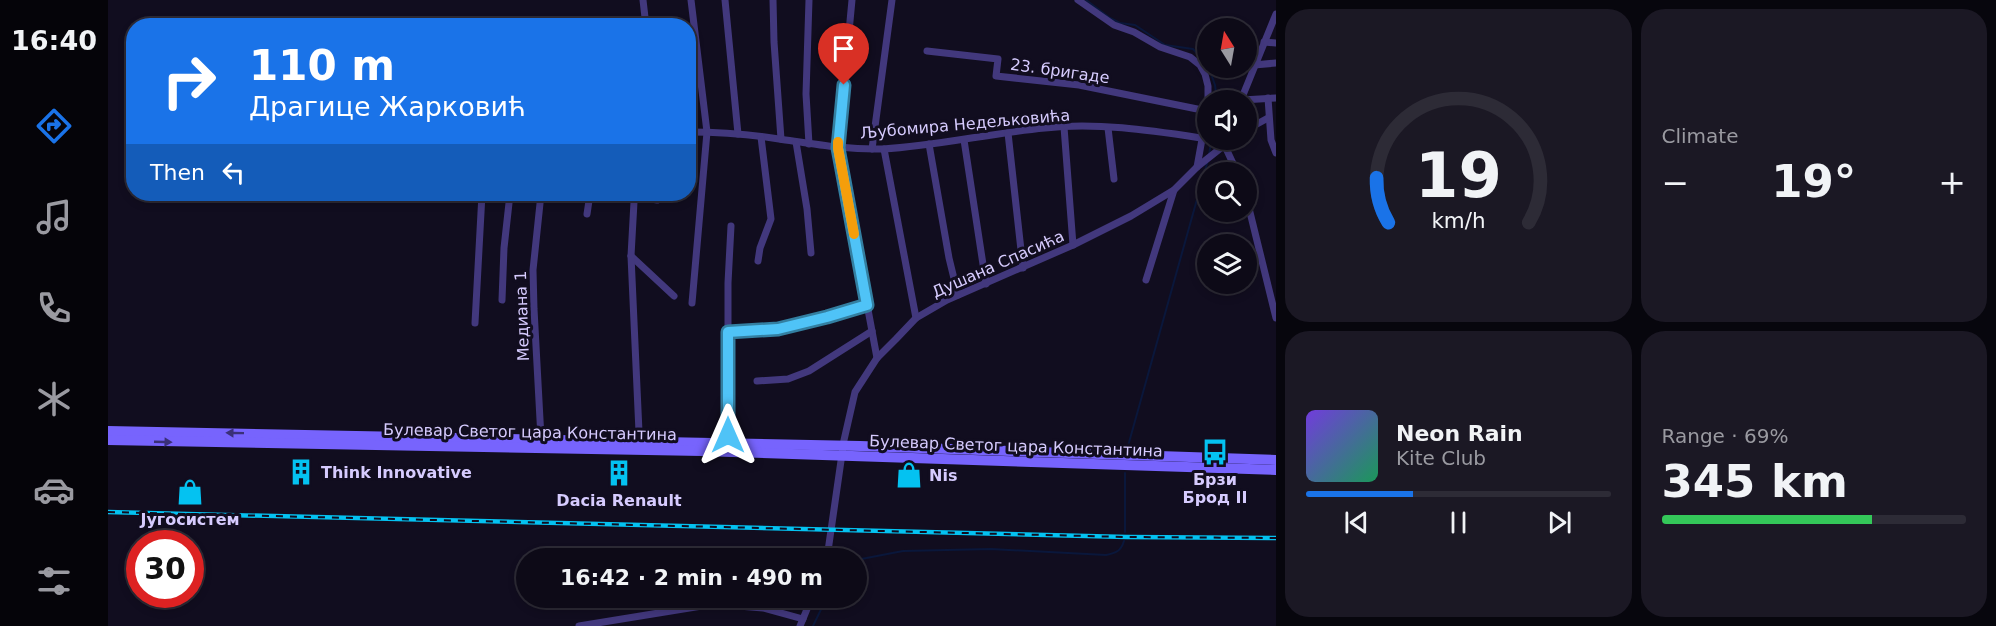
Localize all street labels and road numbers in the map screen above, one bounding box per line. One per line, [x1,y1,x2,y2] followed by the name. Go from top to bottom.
[1009,55,1111,87] street label: 23. бригаде
[859,105,1071,143] street label: Љубомира Недељковића
[929,226,1067,302] street label: Душана Спасића
[511,270,533,362] street label: Медиана 1
[383,420,677,444] street label: Булевар Светог цара Константина
[869,431,1163,461] street label: Булевар Светог цара Константина

